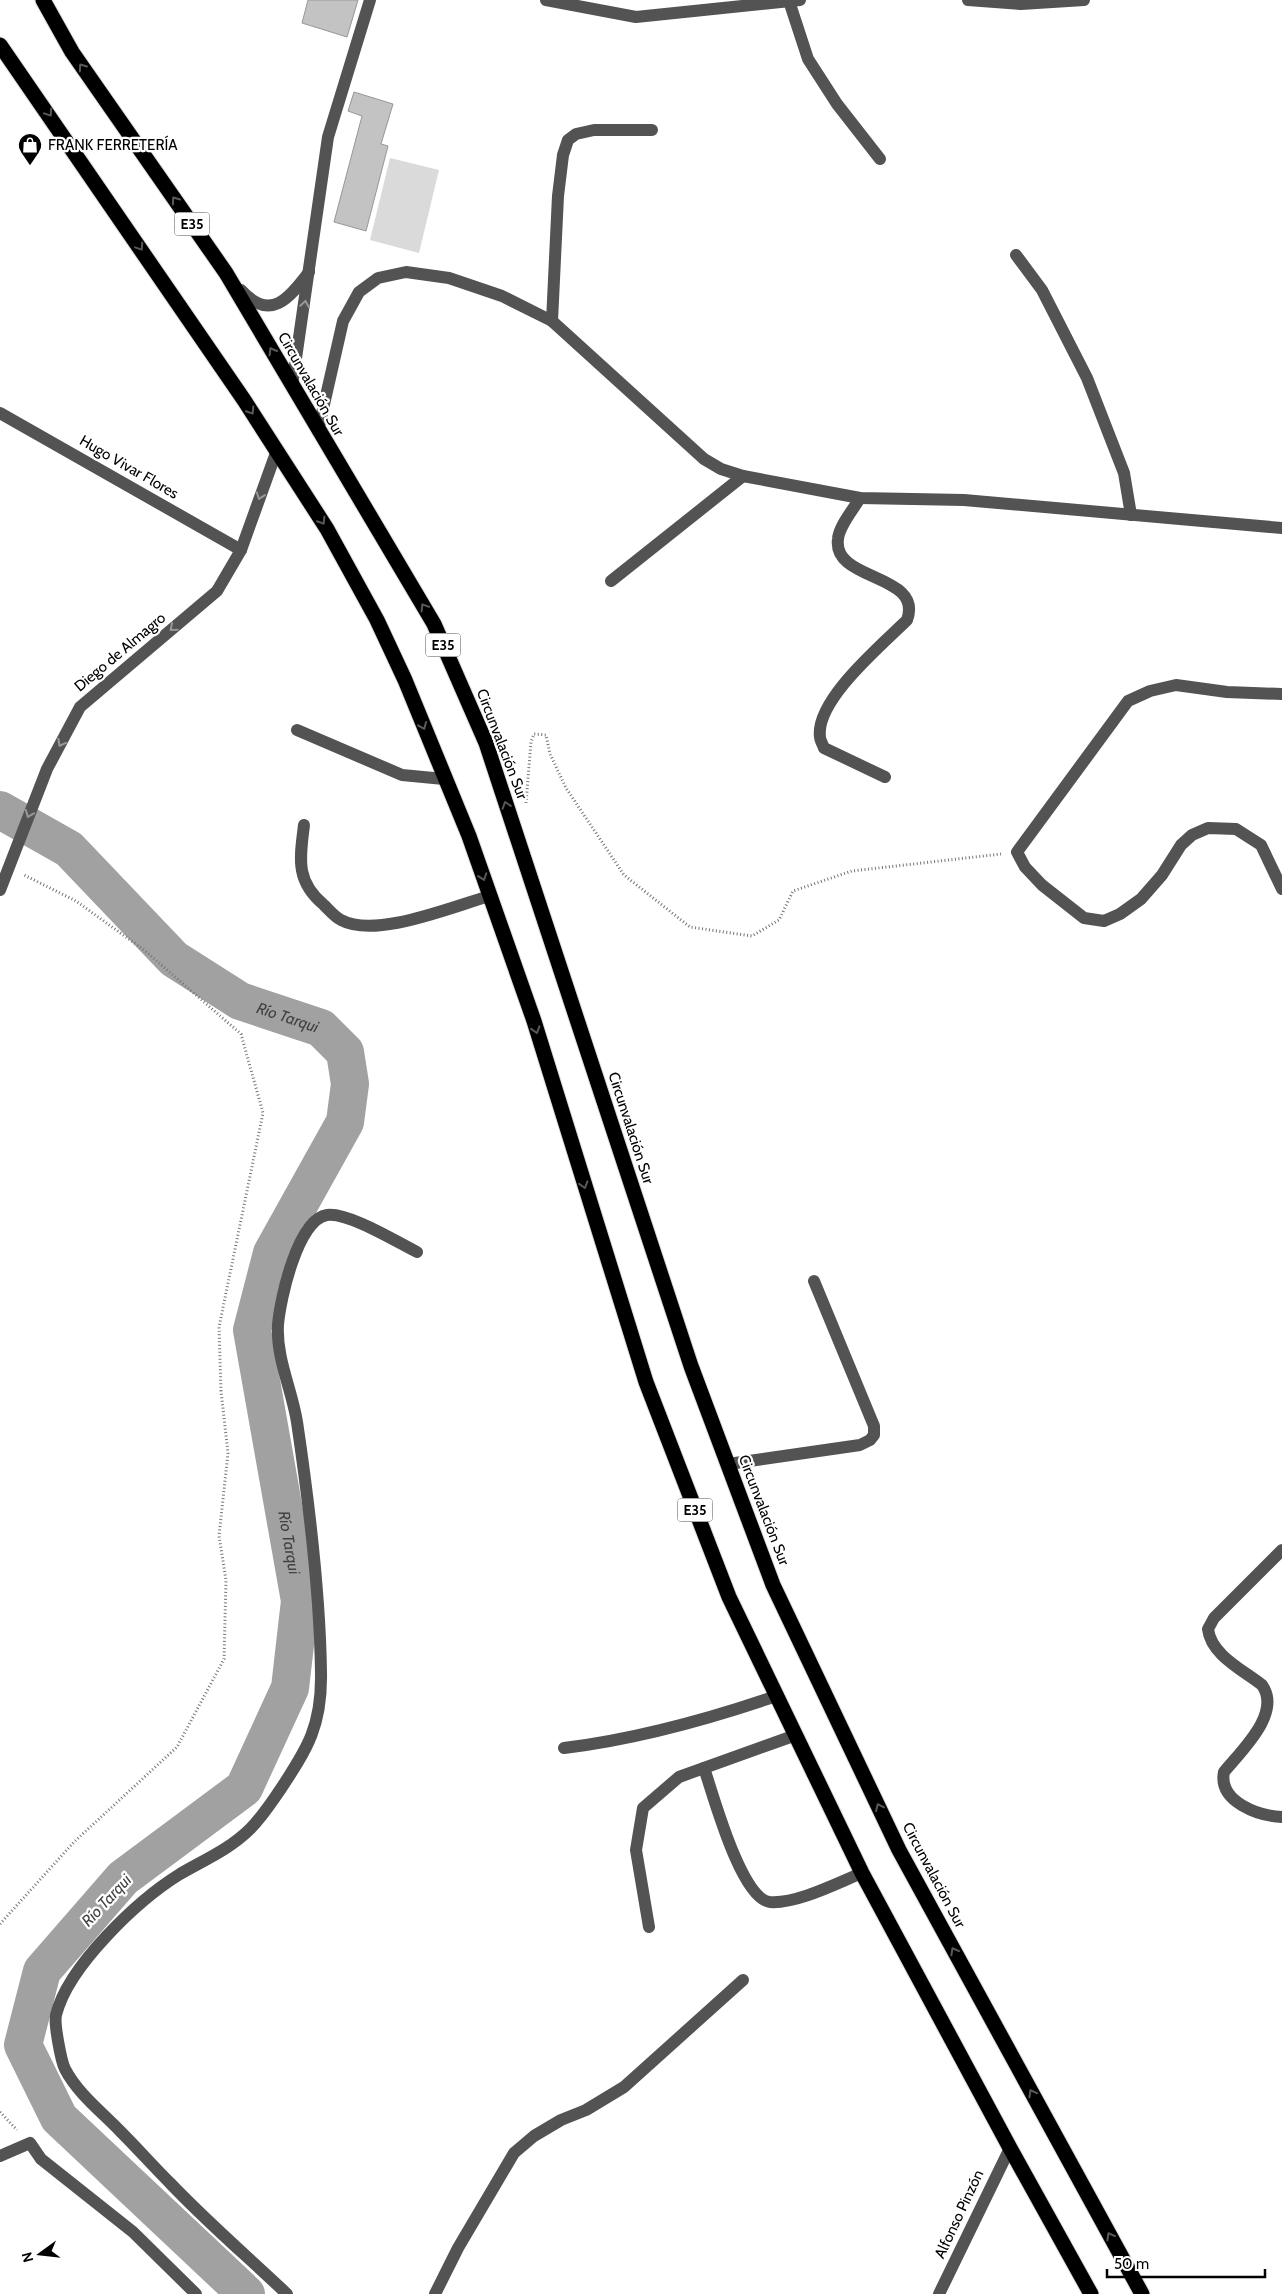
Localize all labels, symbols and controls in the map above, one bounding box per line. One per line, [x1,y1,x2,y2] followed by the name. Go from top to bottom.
[79,63,88,72] one-way arrow
[42,108,52,117] one-way arrow
[17,132,43,166] shop icon: FRANK FERRETERÍA
[48,135,178,154] place label: FRANK FERRETERÍA
[172,196,181,206] one-way arrow
[174,212,210,235] road number: E35
[134,242,143,251] one-way arrow
[299,299,310,307] one-way arrow
[274,329,348,439] street label: Circunvalación Sur
[268,348,278,357] one-way arrow
[245,405,254,414] one-way arrow
[76,431,182,503] street label: Hugo Vivar Flores
[256,491,266,500] one-way arrow
[315,516,325,525] one-way arrow
[420,603,430,612] one-way arrow
[71,609,169,695] street label: Diego de Almagro
[170,623,179,631] one-way arrow
[426,634,460,656] road number: E35
[473,686,531,802] street label: Circunvalación Sur
[417,721,427,729] one-way arrow
[57,738,67,747] one-way arrow
[502,801,512,809] one-way arrow
[25,810,35,818] one-way arrow
[477,872,487,880] one-way arrow
[254,998,322,1037] water label: Río Tarqui
[531,1025,541,1034] one-way arrow
[604,1070,658,1187] street label: Circunvalación Sur
[579,1181,589,1189] one-way arrow
[735,1452,793,1568] street label: Circunvalación Sur
[678,1498,712,1522] road number: E35
[274,1509,304,1576] water label: Río Tarqui
[875,1803,885,1812] one-way arrow
[899,1819,969,1931] street label: Circunvalación Sur
[78,1870,136,1930] water label: Río Tarqui
[951,1947,961,1956] one-way arrow
[1028,2090,1038,2099] one-way arrow
[931,2167,987,2261] street label: Alfonso Pinzón
[15,2229,65,2279] north arrow
[1106,2232,1116,2241] one-way arrow
[1107,2246,1264,2278] scale bar
[17,2250,37,2264] text: N
[1114,2255,1149,2273] text: 50 m

